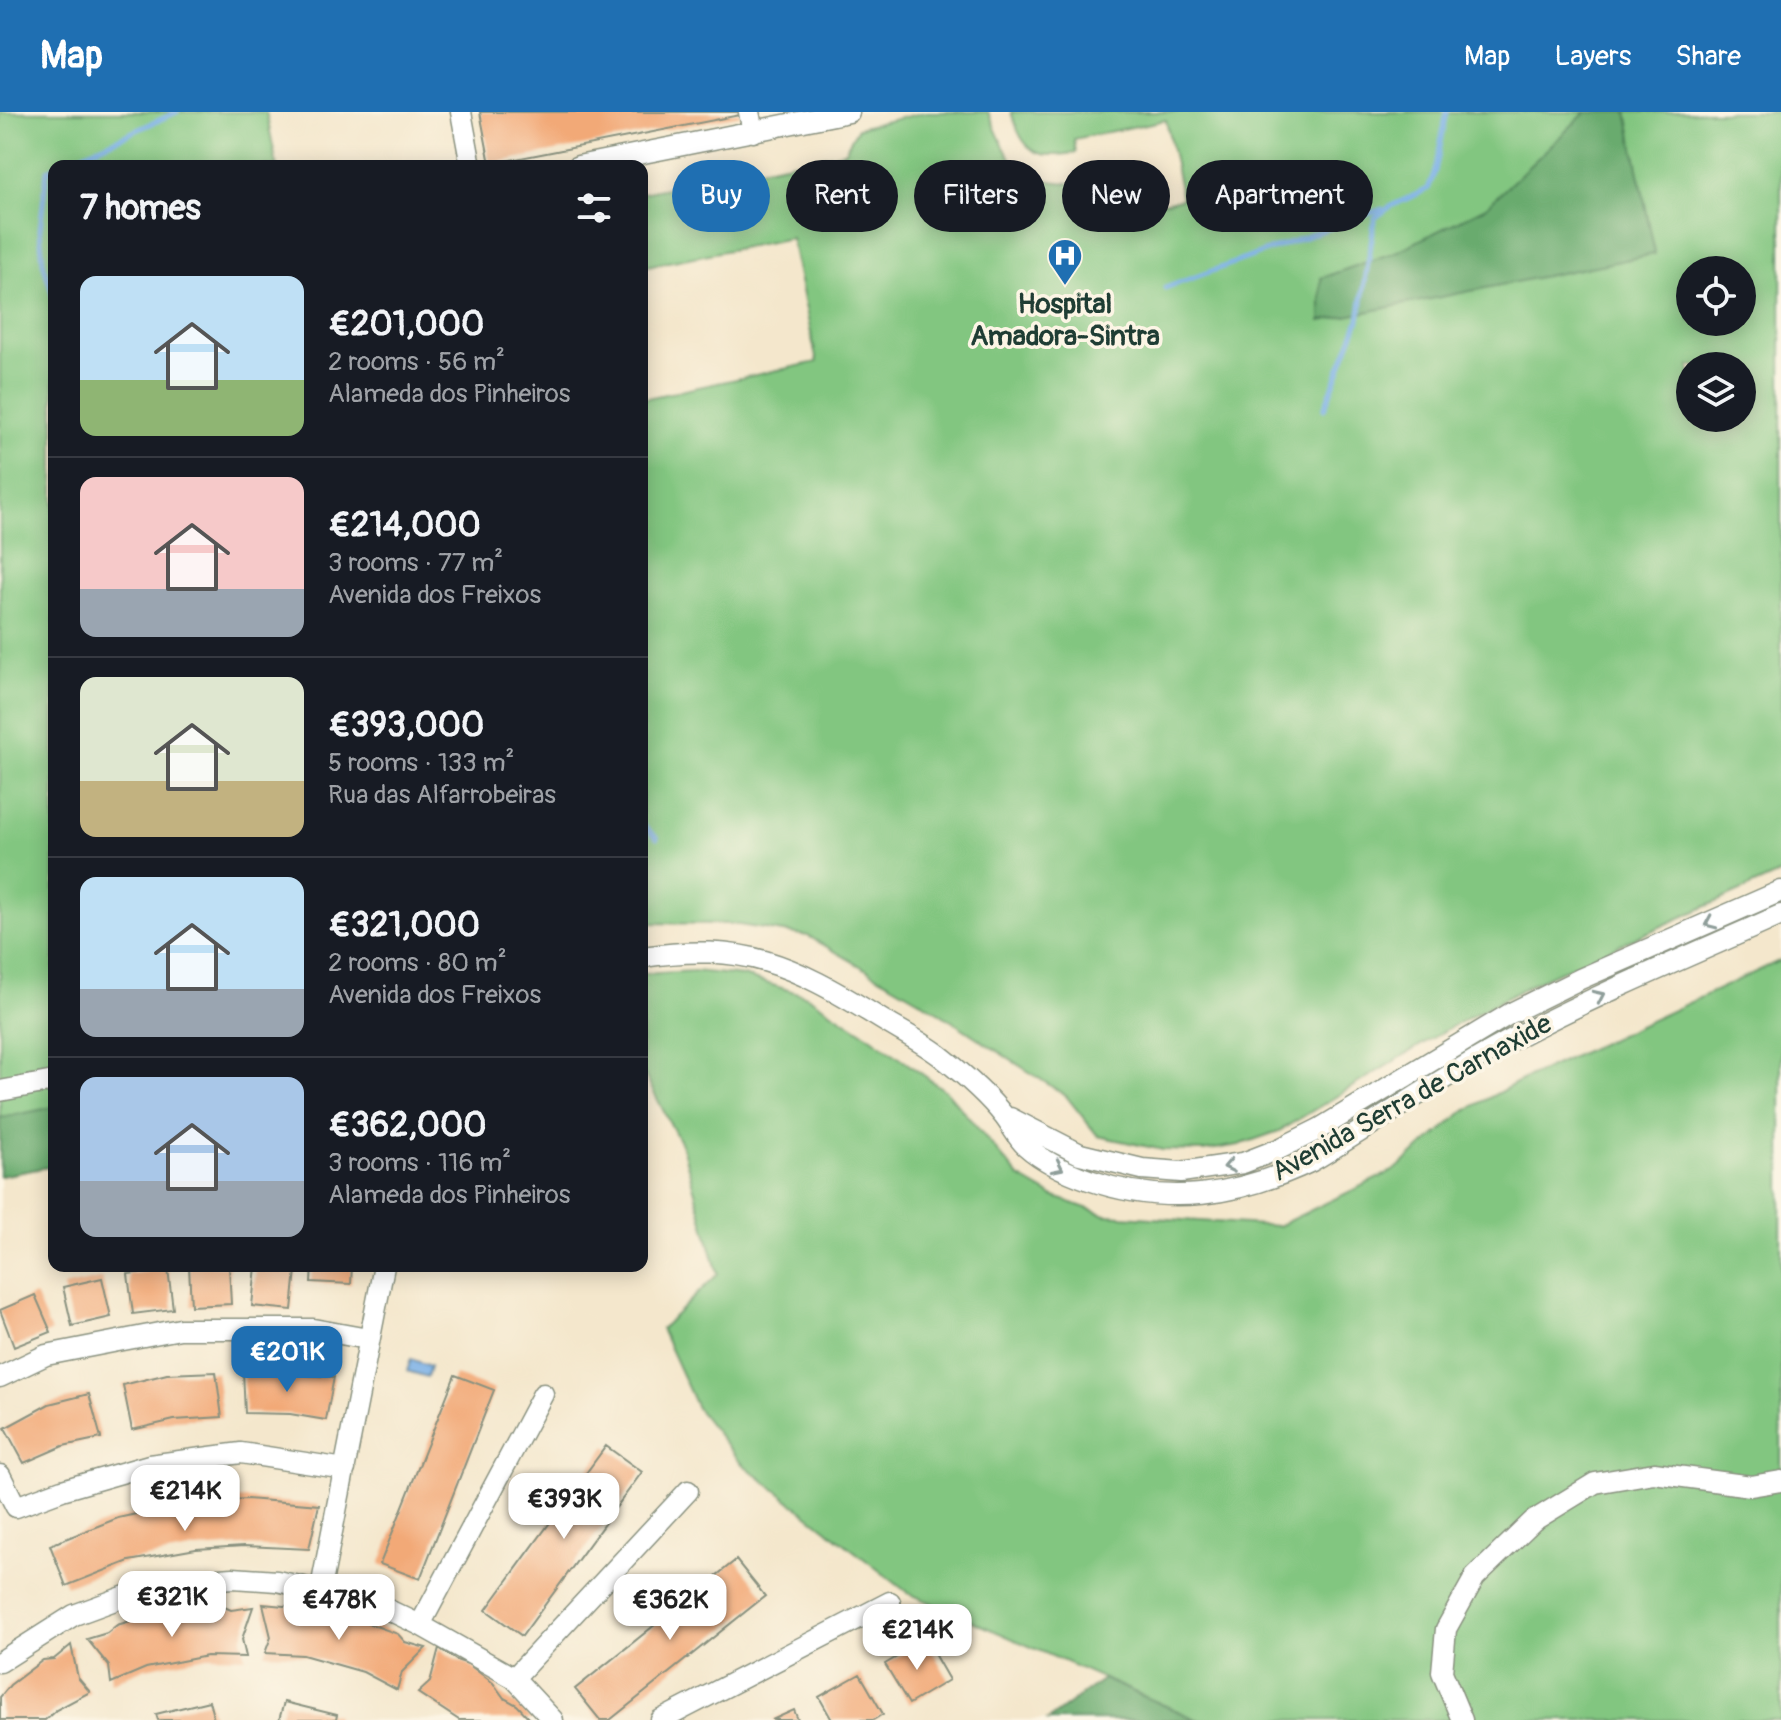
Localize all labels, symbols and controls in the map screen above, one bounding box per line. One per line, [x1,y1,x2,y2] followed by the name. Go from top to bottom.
[40,32,103,80] text: Map
[1464,39,1510,74] text: Map
[1554,39,1631,74] text: Layers
[1675,39,1741,74] text: Share
[672,160,770,232] chip: Buy
[786,160,898,232] chip: Rent
[914,160,1046,232] chip: Filters
[1062,160,1170,232] chip: New
[1186,160,1373,232] chip: Apartment
[572,186,616,230] icon: filters
[80,187,201,230] text: 7 homes
[1046,237,1084,287] hospital icon: Hospital Amadora-Sintra
[1676,256,1756,432] map controls
[1676,256,1756,336] button: locate
[970,287,1160,354] place label: Hospital Amadora-Sintra
[328,303,484,346] text: €201,000
[144,308,240,404] icon: home
[328,346,505,378] text: 2 rooms · 56 m²
[1676,352,1756,432] button: layers
[328,378,570,410] text: Alameda dos Pinheiros
[328,504,481,547] text: €214,000
[144,509,240,605] icon: home
[328,547,503,579] text: 3 rooms · 77 m²
[328,579,541,611] text: Avenida dos Freixos
[328,704,484,747] text: €393,000
[144,709,240,805] icon: home
[328,747,514,779] text: 5 rooms · 133 m²
[328,779,556,811] text: Rua das Alfarrobeiras
[328,904,480,947] text: €321,000
[144,909,240,1005] icon: home
[1703,913,1718,929] one-way arrow
[328,947,507,979] text: 2 rooms · 80 m²
[328,979,541,1011] text: Avenida dos Freixos
[1591,990,1606,1006] one-way arrow
[1266,1006,1558,1190] street label: Avenida Serra de Carnaxide
[328,1104,487,1147] text: €362,000
[144,1109,240,1205] icon: home
[328,1147,511,1179] text: 3 rooms · 116 m²
[1222,1156,1236,1173] one-way arrow
[1049,1157,1064,1173] one-way arrow
[328,1179,570,1211] text: Alameda dos Pinheiros
[231,1326,343,1394] pin: €201K
[249,1336,325,1368] text: €201K
[129,1465,241,1533] pin: €214K
[508,1473,620,1541] pin: €393K
[149,1475,221,1507] text: €214K
[526,1483,602,1515] text: €393K
[116,1571,228,1639] pin: €321K
[283,1574,395,1642] pin: €478K
[614,1574,726,1642] pin: €362K
[136,1581,208,1613] text: €321K
[302,1584,376,1616] text: €478K
[631,1584,709,1616] text: €362K
[861,1604,973,1672] pin: €214K
[881,1614,953,1646] text: €214K

